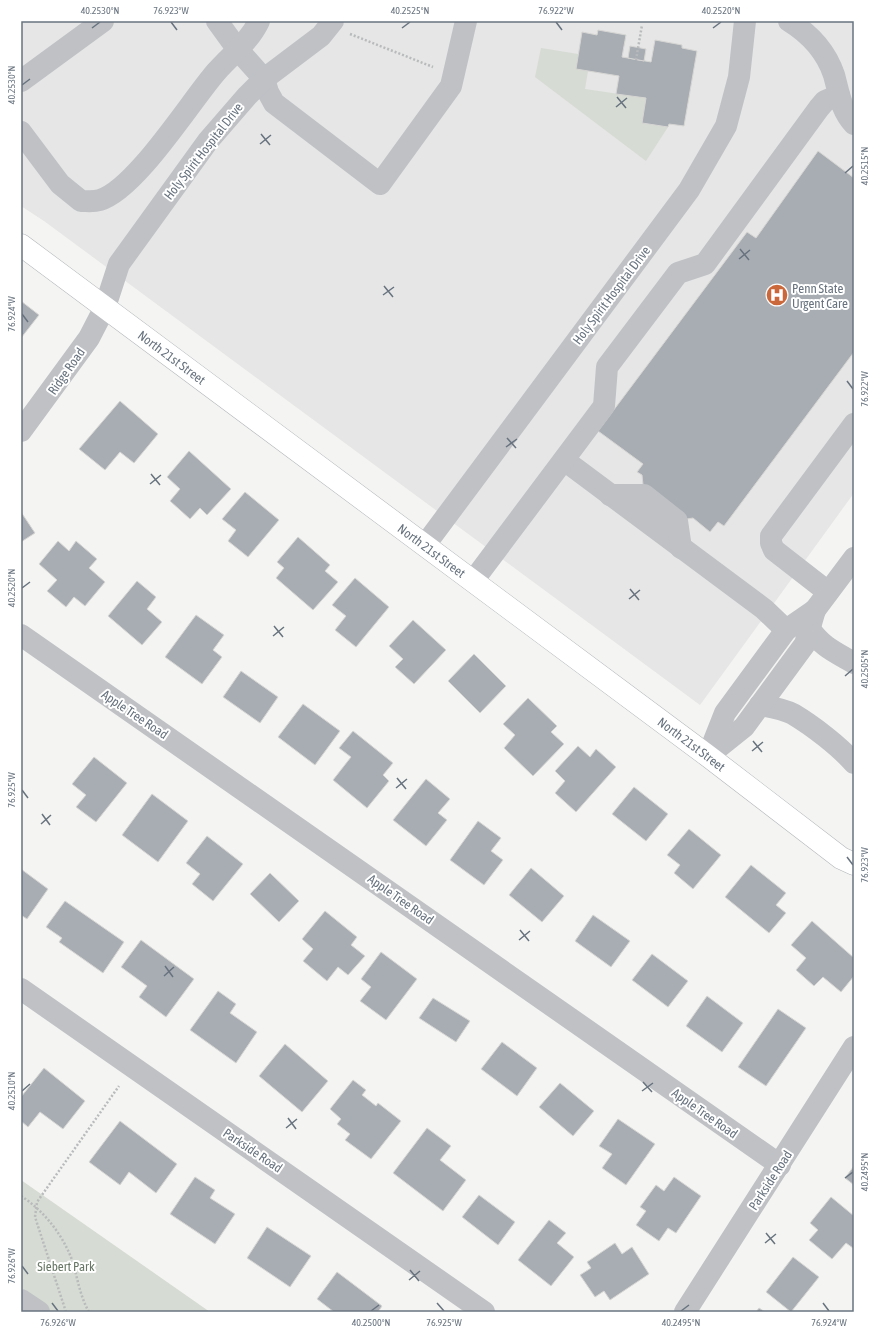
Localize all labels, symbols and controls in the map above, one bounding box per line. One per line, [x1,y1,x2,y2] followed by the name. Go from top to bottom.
[81,5,119,16] text: 40.2530°N
[153,5,189,16] text: 76.923°W
[391,5,429,16] text: 40.2525°N
[538,5,574,16] text: 76.922°W
[702,5,740,16] text: 40.2520°N
[6,66,17,104] text: 40.2530°N
[161,100,246,203] street label: Holy Spirit Hospital Drive
[859,147,870,185] text: 40.2515°N
[570,243,653,347] street label: Holy Spirit Hospital Drive
[792,281,848,311] place label: Penn State Urgent Care
[764,282,790,308] hospital icon: Penn State Urgent Care
[6,296,17,332] text: 76.924°W
[135,328,208,388] street label: North 21st Street
[45,345,88,397] street label: Ridge Road
[859,371,870,407] text: 76.922°W
[395,521,468,581] street label: North 21st Street
[6,569,17,607] text: 40.2520°N
[859,650,870,688] text: 40.2505°N
[99,687,171,742] street label: Apple Tree Road
[655,714,728,775] street label: North 21st Street
[6,772,17,808] text: 76.925°W
[859,847,870,883] text: 76.923°W
[365,871,436,928] street label: Apple Tree Road
[6,1072,17,1110] text: 40.2510°N
[669,1085,740,1142] street label: Apple Tree Road
[220,1125,285,1176] street label: Parkside Road
[746,1148,795,1213] street label: Parkside Road
[859,1153,870,1191] text: 40.2495°N
[6,1248,17,1284] text: 76.926°W
[37,1259,95,1274] park label: Siebert Park
[40,1317,76,1328] text: 76.926°W
[352,1317,390,1328] text: 40.2500°N
[426,1317,462,1328] text: 76.925°W
[662,1317,700,1328] text: 40.2495°N
[811,1317,847,1328] text: 76.924°W

